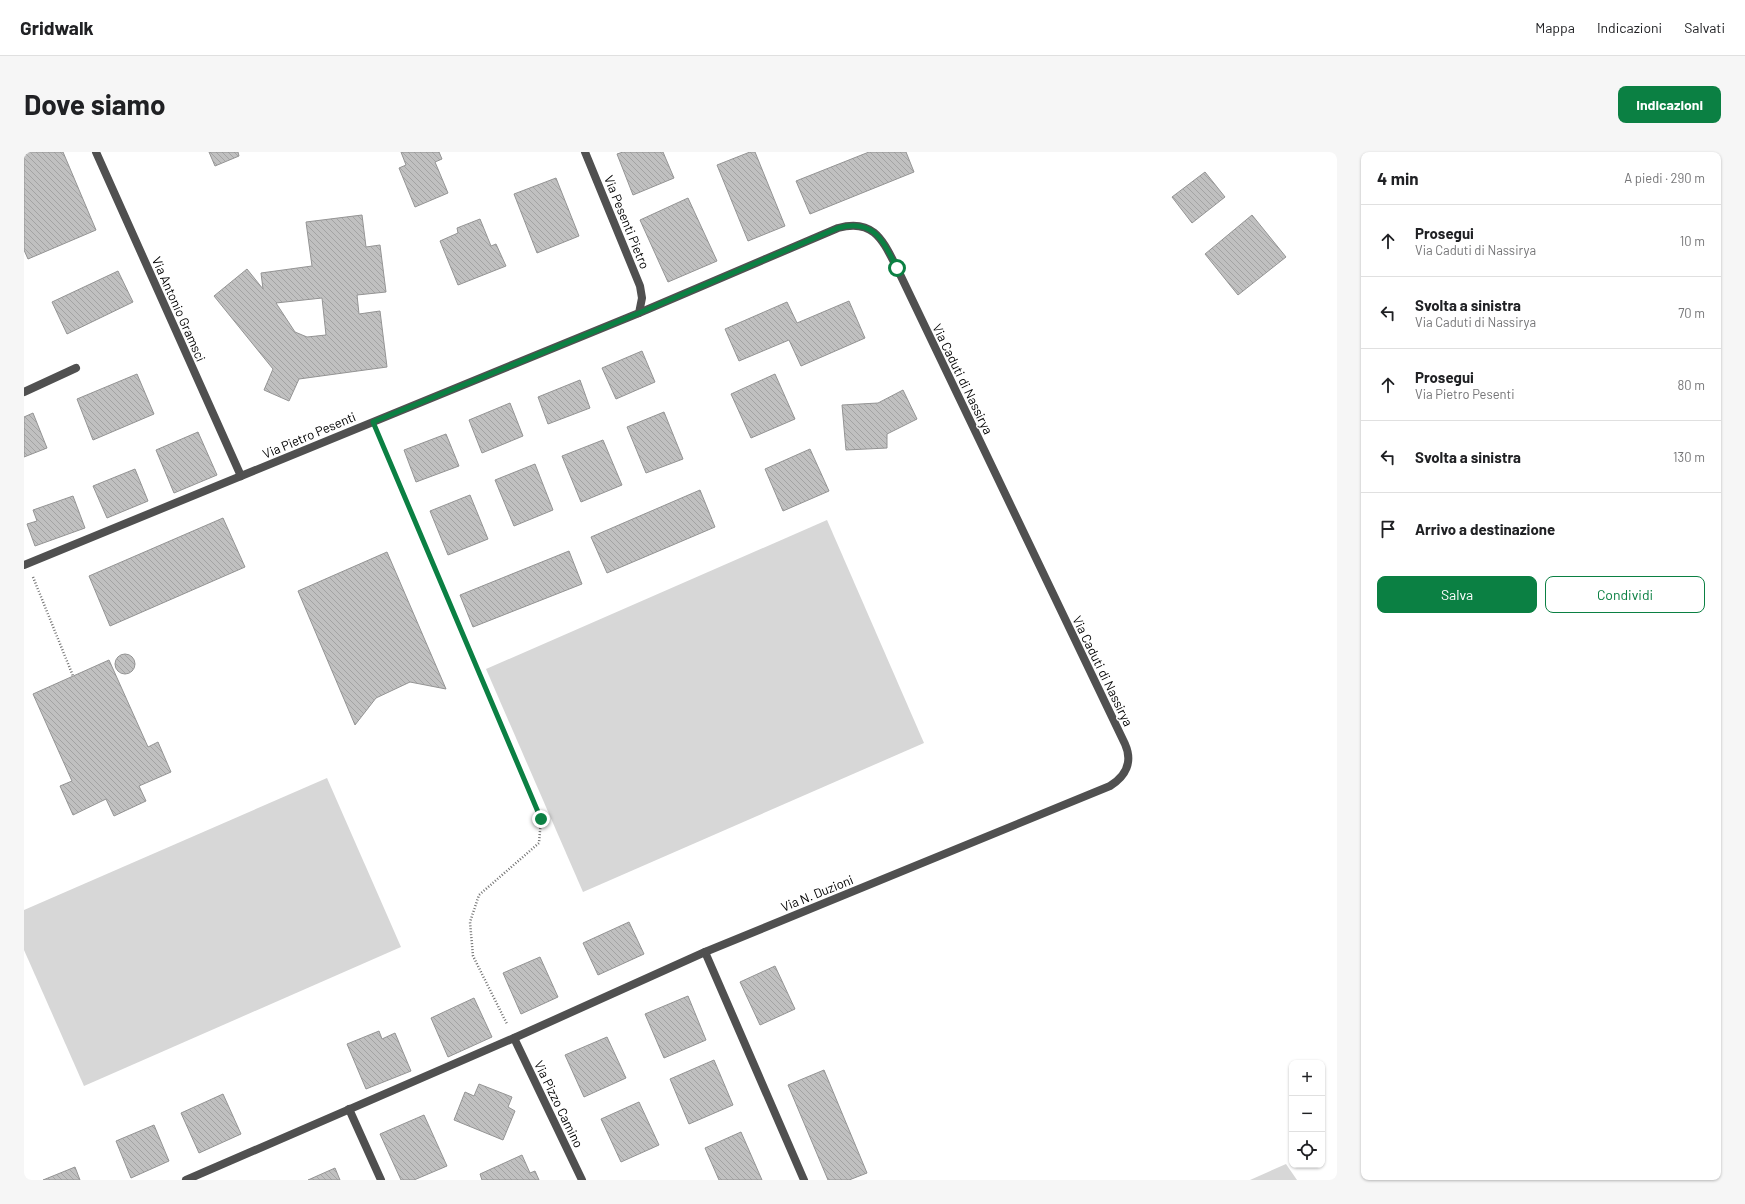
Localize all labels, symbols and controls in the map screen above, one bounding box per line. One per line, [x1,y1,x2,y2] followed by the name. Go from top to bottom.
[20,16,94,39] text: Gridwalk
[1535,19,1575,36] text: Mappa
[1597,19,1662,36] text: Indicazioni
[1684,19,1725,36] text: Salvati
[1618,86,1721,123] button: Indicazioni
[24,87,166,121] text: Dove siamo
[1377,168,1419,188] text: 4 min
[1624,170,1705,186] text: A piedi · 290 m
[601,173,653,271] street label: Via Pesenti Pietro
[1415,224,1474,242] text: Prosegui
[1377,230,1399,252] icon: ahead
[1680,233,1705,249] text: 10 m
[1415,242,1536,258] text: Via Caduti di Nassirya
[149,254,209,364] street label: Via Antonio Gramsci
[888,259,906,277] route start
[1415,296,1521,314] text: Svolta a sinistra
[1377,302,1399,324] icon: left
[1678,305,1705,321] text: 70 m
[1415,314,1536,330] text: Via Caduti di Nassirya
[929,321,997,437] street label: Via Caduti di Nassirya
[1415,368,1474,386] text: Prosegui
[1377,374,1399,396] icon: ahead
[1678,377,1705,393] text: 80 m
[1415,386,1515,402] text: Via Pietro Pesenti
[260,408,358,462] street label: Via Pietro Pesenti
[1377,446,1399,468] icon: left
[1415,448,1521,466] text: Svolta a sinistra
[1673,449,1705,465] text: 130 m
[1377,518,1399,540] icon: arrive
[1415,520,1555,538] text: Arrivo a destinazione
[1377,576,1537,613] button: Salva
[1545,576,1705,613] button: Condividi
[1069,613,1137,729] street label: Via Caduti di Nassirya
[532,810,550,828] route end
[779,871,855,915] street label: Via N. Duzioni
[531,1058,587,1150] street label: Via Pizzo Camino
[1289,1060,1325,1168] map controls
[1289,1060,1325,1096] button: +
[1289,1096,1325,1132] button: −
[1289,1132,1325,1168] button: locate

